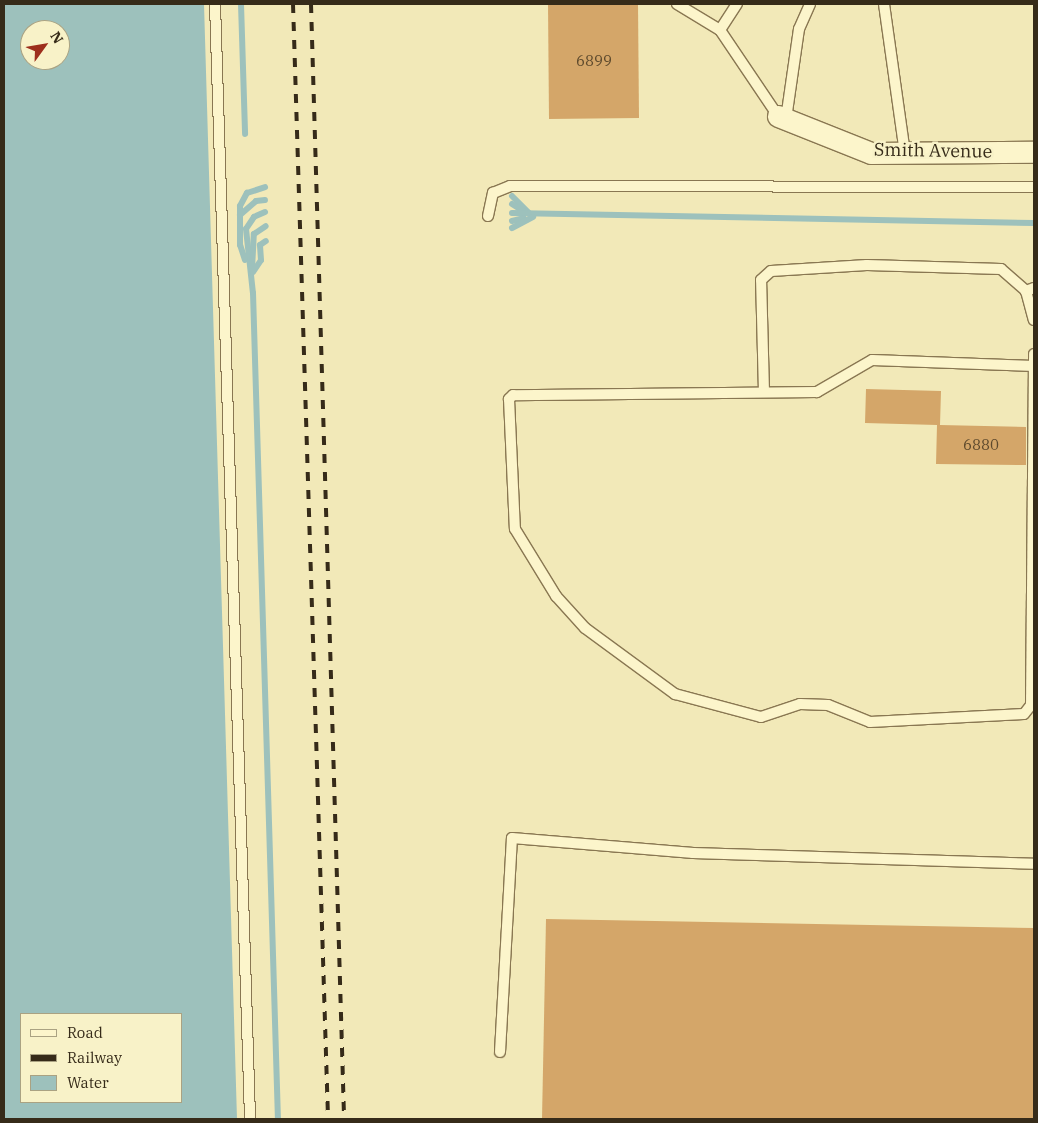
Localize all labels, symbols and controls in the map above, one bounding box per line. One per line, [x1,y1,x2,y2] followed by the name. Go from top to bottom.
[20,20,70,70] north arrow
[46,28,67,47] text: N
[576,52,612,70] house number: 6899
[874,139,992,163] street label: Smith Avenue
[963,436,999,454] house number: 6880
[20,1013,182,1103] legend
[67,1023,103,1042] text: Road
[67,1048,122,1067] text: Railway
[67,1073,109,1092] text: Water

